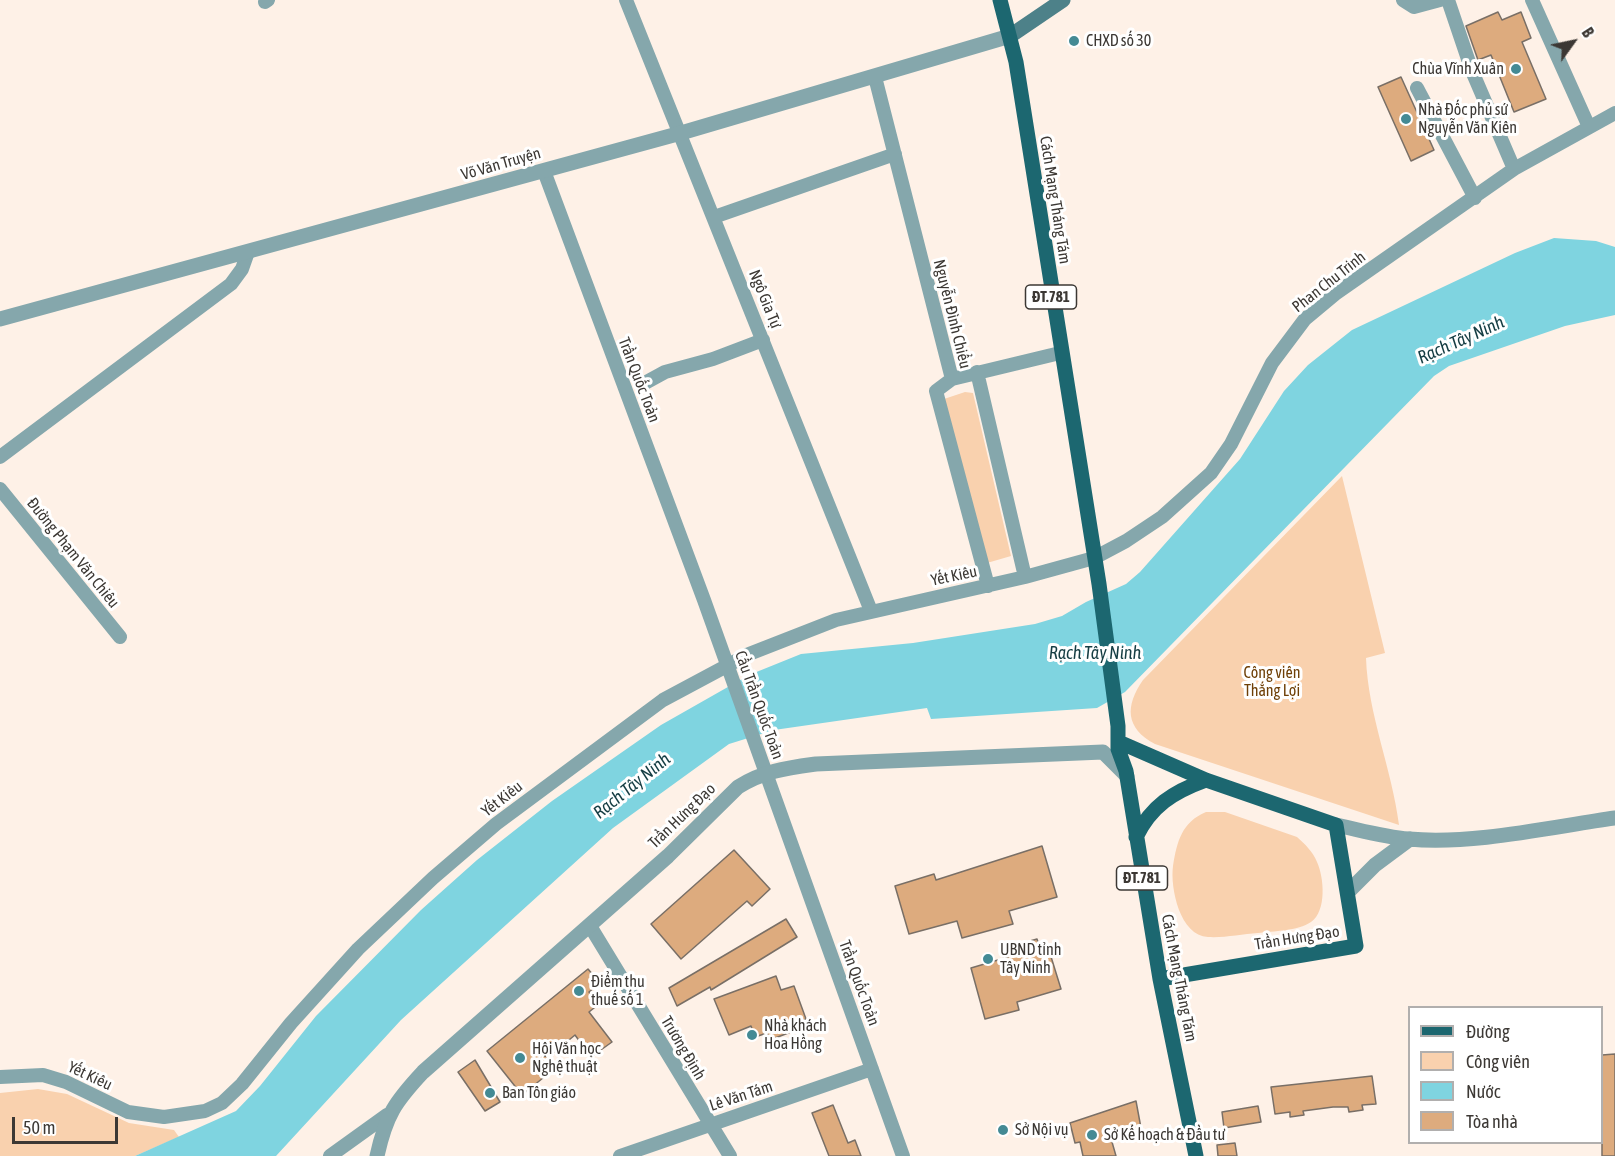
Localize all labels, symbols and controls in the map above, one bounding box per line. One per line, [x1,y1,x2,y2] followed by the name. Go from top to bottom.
[1543,12,1603,72] north arrow
[1578,24,1598,40] text: B
[1086,31,1151,51] place label: CHXD số 30
[1067,34,1081,48] marker: CHXD số 30
[1412,59,1504,79] place label: Chùa Vĩnh Xuân
[1509,62,1523,76] marker: Chùa Vĩnh Xuân
[1418,100,1517,138] place label: Nhà Đốc phủ sứ Nguyễn Văn Kiên
[1399,112,1413,126] marker: Nhà Đốc phủ sứ Nguyễn Văn Kiên
[1035,135,1075,265] street label: Cách Mạng Tháng Tám
[459,143,543,185] street label: Võ Văn Truyện
[1288,247,1370,317] street label: Phan Chu Trinh
[929,257,975,371] street label: Nguyễn Đình Chiểu
[745,267,785,331] street label: Ngô Gia Tự
[1026,285,1076,309] road number: ĐT.781
[1414,311,1508,369] water label: Rạch Tây Ninh
[614,335,664,425] street label: Trần Quốc Toản
[23,494,123,612] street label: Đường Phạm Văn Chiêu
[929,562,979,590] street label: Yết Kiêu
[1049,642,1141,664] water label: Rạch Tây Ninh
[731,648,787,762] street label: Cầu Trần Quốc Toản
[1244,663,1300,701] park label: Công viên Thắng Lợi
[589,748,675,824] water label: Rạch Tây Ninh
[478,777,526,821] street label: Yết Kiêu
[645,779,719,853] street label: Trần Hưng Đạo
[1116,866,1168,890] road number: ĐT.781
[1157,913,1201,1043] street label: Cách Mạng Tháng Tám
[1253,922,1341,954] street label: Trần Hưng Đạo
[835,938,883,1028] street label: Trần Quốc Toản
[1000,940,1061,978] place label: UBND tỉnh Tây Ninh
[981,952,995,966] marker: UBND tỉnh Tây Ninh
[591,972,645,1010] place label: Điểm thu thuế số 1
[572,984,586,998] marker: Điểm thu thuế số 1
[1408,1006,1603,1144] legend
[656,1013,710,1083] street label: Trương Định
[764,1016,827,1054] place label: Nhà khách Hoa Hồng
[1466,1021,1510,1042] text: Đường
[745,1028,759,1042] marker: Nhà khách Hoa Hồng
[532,1039,601,1077] place label: Hội Văn học Nghệ thuật
[513,1051,527,1065] marker: Hội Văn học Nghệ thuật
[1466,1051,1530,1072] text: Công viên
[65,1057,115,1095] street label: Yết Kiêu
[707,1077,775,1115] street label: Lê Văn Tám
[1466,1081,1500,1102] text: Nước
[502,1083,576,1103] place label: Ban Tôn giáo
[483,1086,497,1100] marker: Ban Tôn giáo
[15,1105,122,1143] scale bar
[1466,1111,1518,1132] text: Tòa nhà
[23,1117,55,1138] text: 50 m
[1015,1120,1069,1140] place label: Sở Nội vụ
[996,1123,1010,1137] marker: Sở Nội vụ
[1104,1125,1225,1145] place label: Sở Kế hoạch & Đầu tư
[1085,1128,1099,1142] marker: Sở Kế hoạch & Đầu tư

